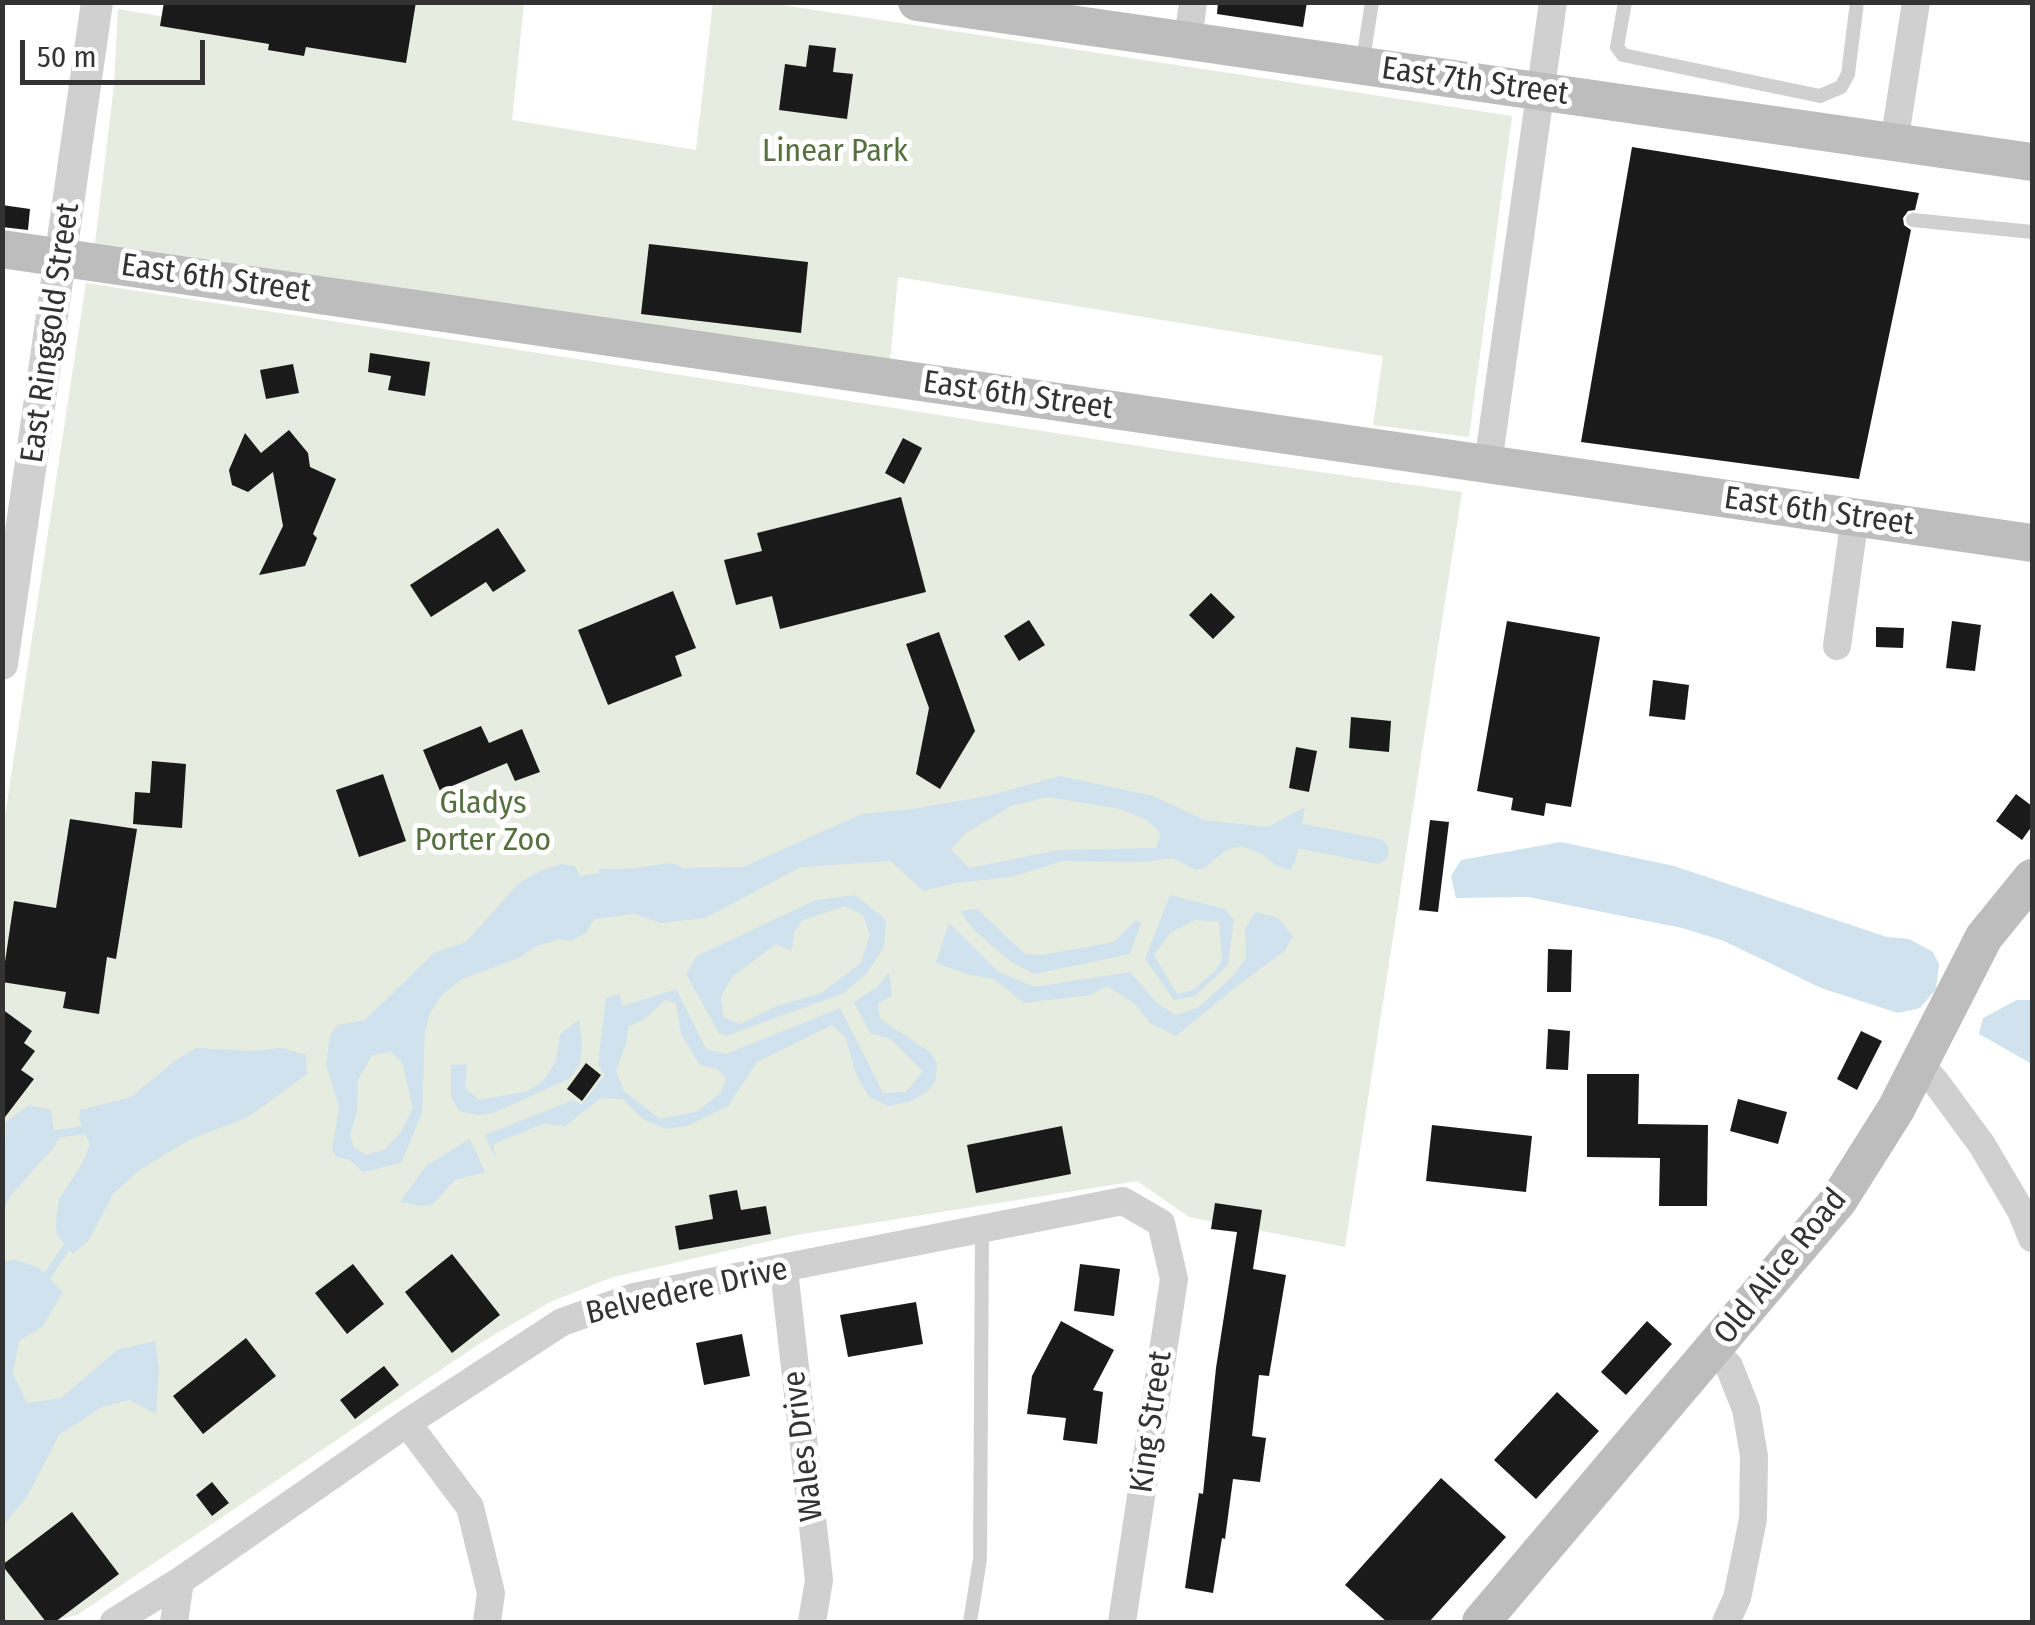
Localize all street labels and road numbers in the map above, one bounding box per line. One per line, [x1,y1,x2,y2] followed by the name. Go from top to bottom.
[1379,50,1571,114] street label: East 7th Street
[14,201,88,465] street label: East Ringgold Street
[119,247,313,311] street label: East 6th Street
[921,364,1115,428] street label: East 6th Street
[1722,480,1916,544] street label: East 6th Street
[1707,1181,1855,1353] street label: Old Alice Road
[582,1250,792,1334] street label: Belvedere Drive
[1123,1348,1181,1496] street label: King Street
[776,1369,832,1523] street label: Wales Drive

